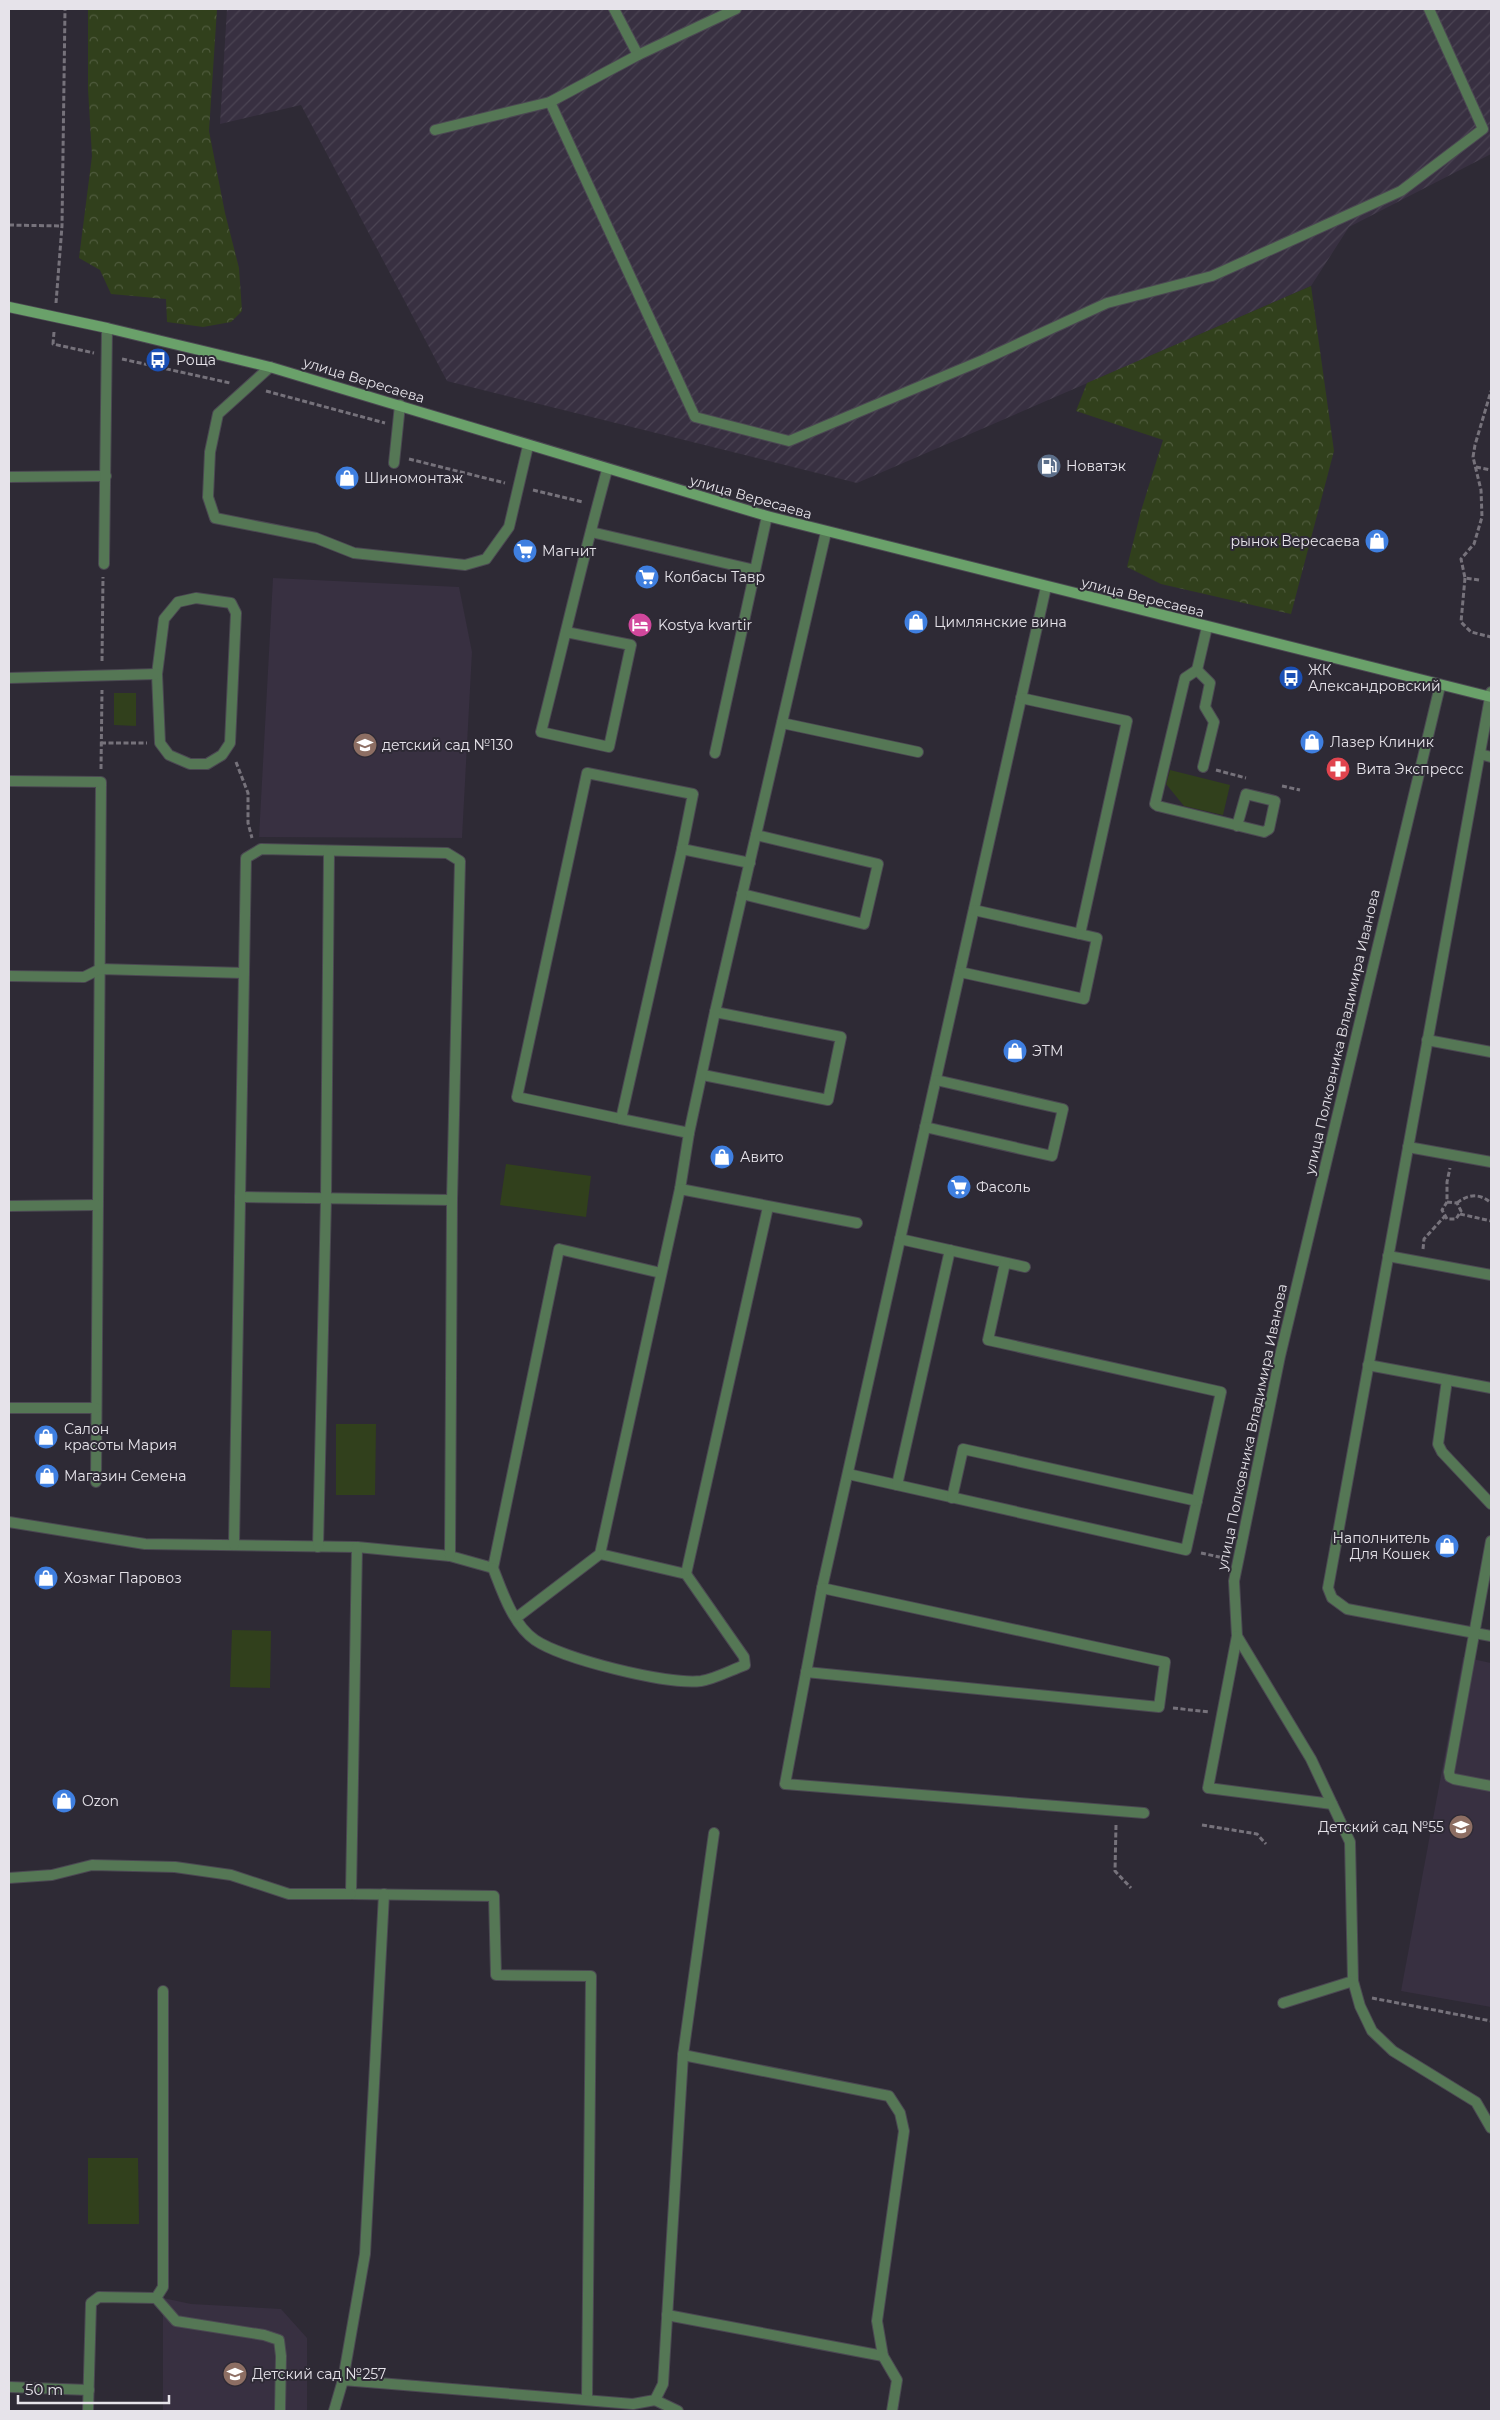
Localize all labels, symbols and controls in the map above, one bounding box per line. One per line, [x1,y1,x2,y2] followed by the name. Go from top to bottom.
[145,347,171,373] bus stop icon: Роща
[176,351,216,369] place label: Роща
[300,353,427,407] street label: улица Вересаева
[1036,453,1062,479] fuel station icon: Новатэк
[1066,457,1126,475] place label: Новатэк
[334,465,360,491] shop icon: Шиномонтаж
[364,469,463,487] place label: Шиномонтаж
[687,471,814,523] street label: улица Вересаева
[1364,528,1390,554] shop icon: рынок Вересаева
[1230,532,1360,550] place label: рынок Вересаева
[512,538,538,564] supermarket icon: Магнит
[542,542,596,560] place label: Магнит
[634,564,660,590] supermarket icon: Колбасы Тавр
[664,568,765,586] place label: Колбасы Тавр
[1079,573,1206,621] street label: улица Вересаева
[903,609,929,635] shop icon: Цимлянские вина
[627,612,653,638] hotel icon: Kostya kvartir
[934,613,1067,631] place label: Цимлянские вина
[658,616,752,634] place label: Kostya kvartir
[1308,661,1441,695] place label: ЖК Александровский
[1278,665,1304,691] bus stop icon: ЖК Александровский
[1299,729,1325,755] shop icon: Лазер Клиник
[352,732,378,758] school or university icon: детский сад №130
[1330,733,1434,751] place label: Лазер Клиник
[382,736,513,754] place label: детский сад №130
[1325,756,1351,782] pharmacy icon: Вита Экспресс
[1356,760,1464,778] place label: Вита Экспресс
[1300,888,1384,1177] street label: улица Полковника Владимира Иванова
[1002,1038,1028,1064] shop icon: ЭТМ
[1032,1042,1063,1060] place label: ЭТМ
[709,1144,735,1170] shop icon: Авито
[740,1148,784,1166] place label: Авито
[946,1174,972,1200] supermarket icon: Фасоль
[976,1178,1030,1196] place label: Фасоль
[1213,1282,1291,1573] street label: улица Полковника Владимира Иванова
[64,1420,177,1454] place label: Салон красоты Мария
[33,1424,59,1450] shop icon: Салон красоты Мария
[34,1463,60,1489] shop icon: Магазин Семена
[64,1467,186,1485] place label: Магазин Семена
[1333,1529,1430,1563] place label: Наполнитель Для Кошек
[1434,1533,1460,1559] shop icon: Наполнитель Для Кошек
[33,1565,59,1591] shop icon: Хозмаг Паровоз
[64,1569,182,1587] place label: Хозмаг Паровоз
[51,1788,77,1814] shop icon: Ozon
[82,1792,119,1810] place label: Ozon
[1448,1814,1474,1840] school or university icon: Детский сад №55
[1318,1818,1444,1836] place label: Детский сад №55
[222,2361,248,2387] school or university icon: Детский сад №257
[252,2365,386,2383] place label: Детский сад №257
[18,2372,169,2404] scale bar
[25,2380,63,2399] text: 50 m

